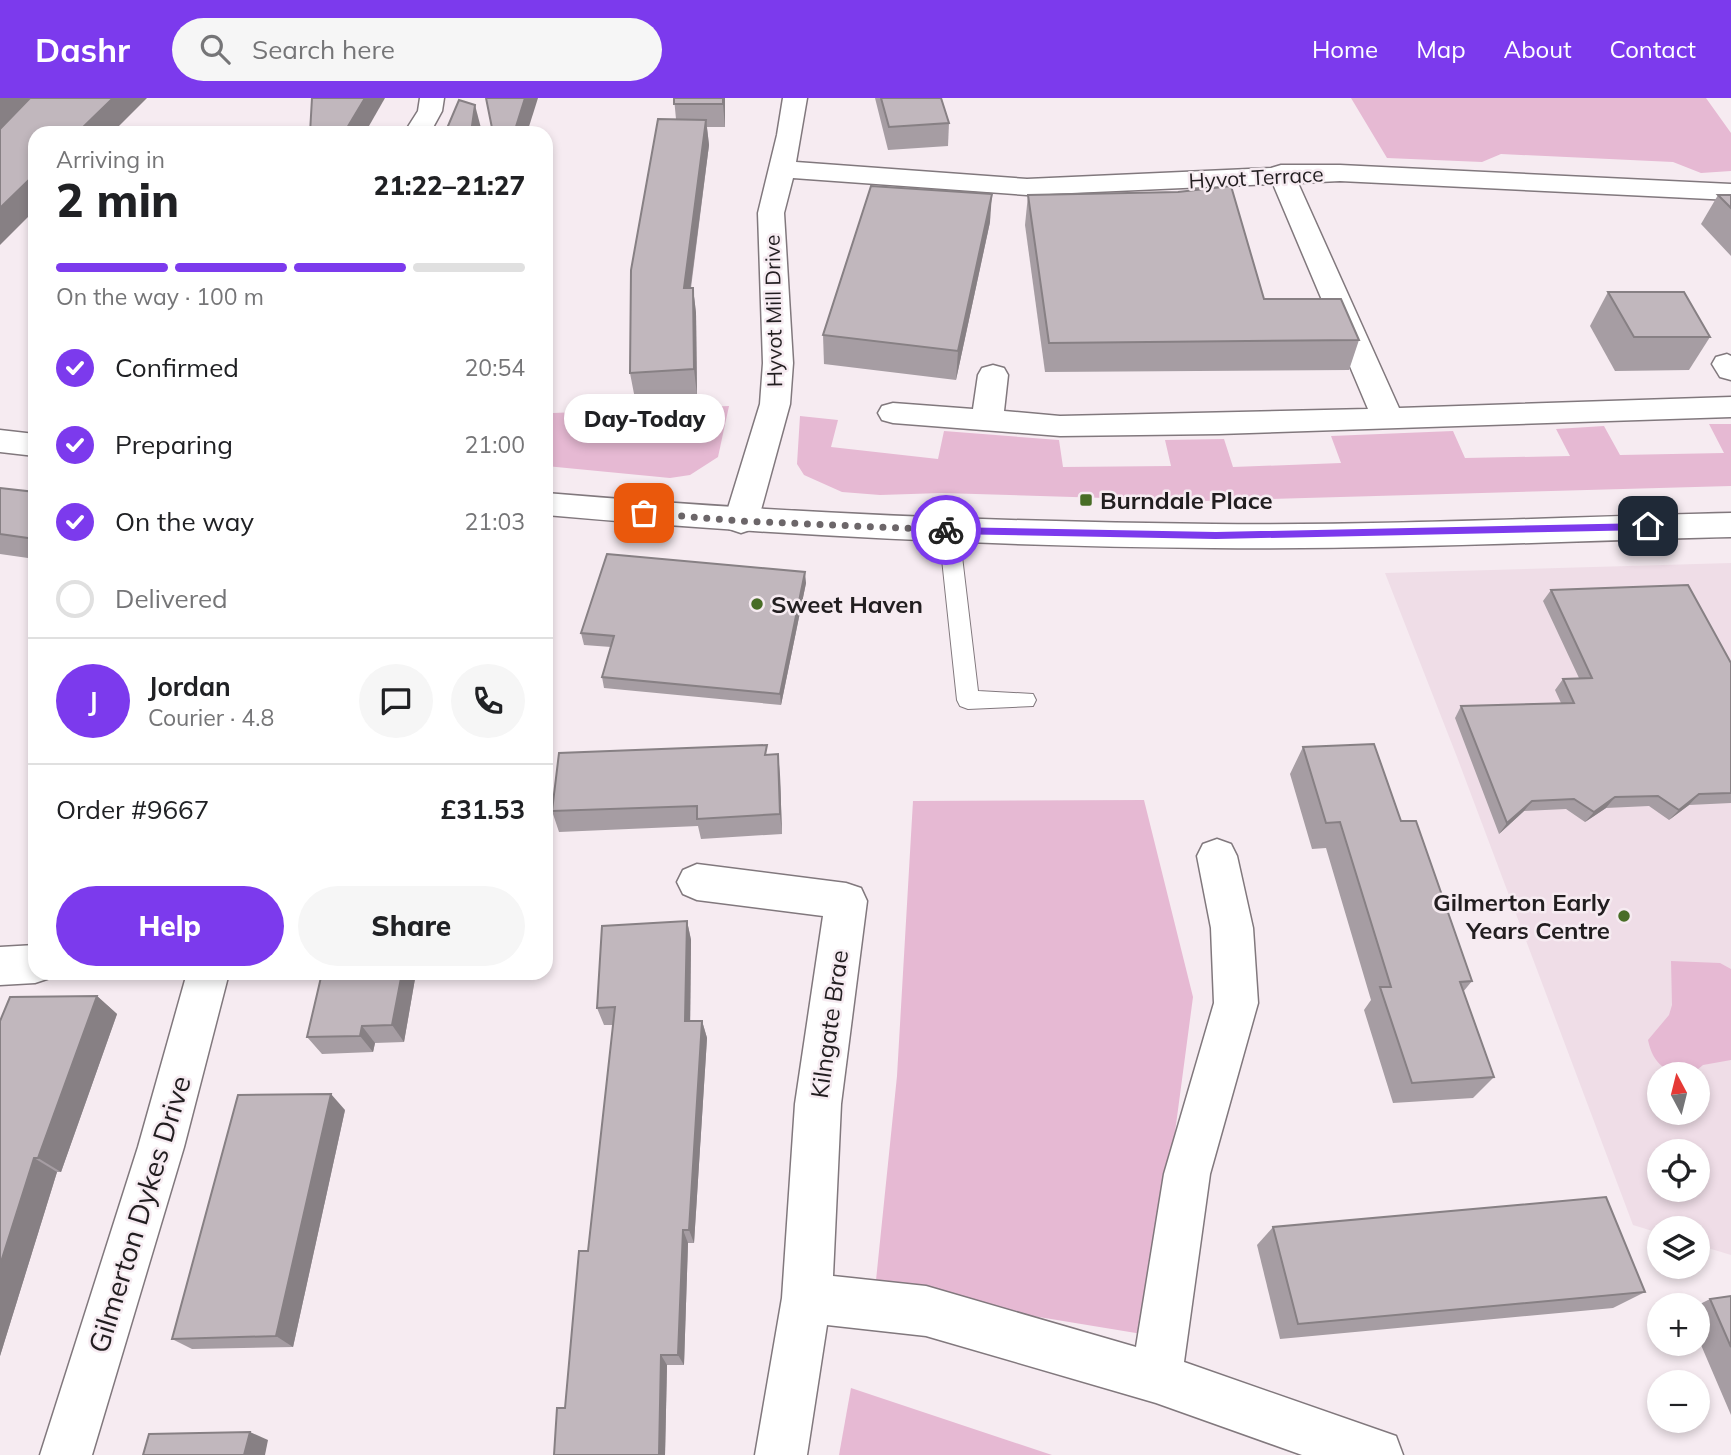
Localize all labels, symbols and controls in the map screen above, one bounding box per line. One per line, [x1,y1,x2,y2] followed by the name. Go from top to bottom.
[172,18,662,81] search box
[35,29,130,70] text: Dashr
[196,30,234,68] icon: search
[252,33,395,66] text: Search here
[1312,34,1378,64] text: Home
[1416,34,1466,64] text: Map
[1504,34,1572,64] text: About
[1610,34,1696,64] text: Contact
[56,145,165,174] text: Arriving in
[1188,160,1324,194] street label: Hyvot Terrace
[374,169,525,202] text: 21:22–21:27
[56,171,179,229] text: 2 min
[759,235,787,387] street label: Hyvot Mill Drive
[56,282,264,311] text: On the way · 100 m
[56,349,94,387] icon: check
[115,351,239,384] text: Confirmed
[465,353,525,382] text: 20:54
[564,394,724,443] callout: Day-Today
[584,404,705,433] text: Day-Today
[56,426,94,464] icon: check
[115,428,233,461] text: Preparing
[465,430,525,459] text: 21:00
[614,483,674,543] pin
[1100,485,1273,515] place label: Burndale Place
[1078,492,1094,508] marker: Burndale Place
[625,494,663,532] icon: bag
[911,495,981,565] courier
[1618,496,1678,556] pin
[56,503,94,541] icon: check
[115,505,254,538] text: On the way
[465,507,525,536] text: 21:03
[1629,507,1667,545] icon: home
[927,511,965,549] icon: bike
[115,582,228,615] text: Delivered
[771,589,923,619] place label: Sweet Haven
[749,596,765,612] marker: Sweet Haven
[359,664,433,738] button: chat
[451,664,525,738] button: phone
[148,670,231,703] text: Jordan
[88,685,98,718] text: J
[148,703,274,732] text: Courier · 4.8
[56,793,209,826] text: Order #9667
[441,793,525,826] text: £31.53
[56,886,284,966] button: Help
[298,886,525,966] button: Share
[1433,887,1611,945] place label: Gilmerton Early Years Centre
[1616,908,1632,924] marker: Gilmerton Early Years Centre
[804,948,854,1100] street label: Kilngate Brae
[1647,1062,1710,1125] north arrow
[1647,1062,1710,1433] map controls
[80,1071,198,1357] street label: Gilmerton Dykes Drive
[1647,1139,1710,1202] button: locate
[1647,1216,1710,1279] button: layers
[1647,1293,1710,1356] button: +
[1647,1370,1710,1433] button: −

